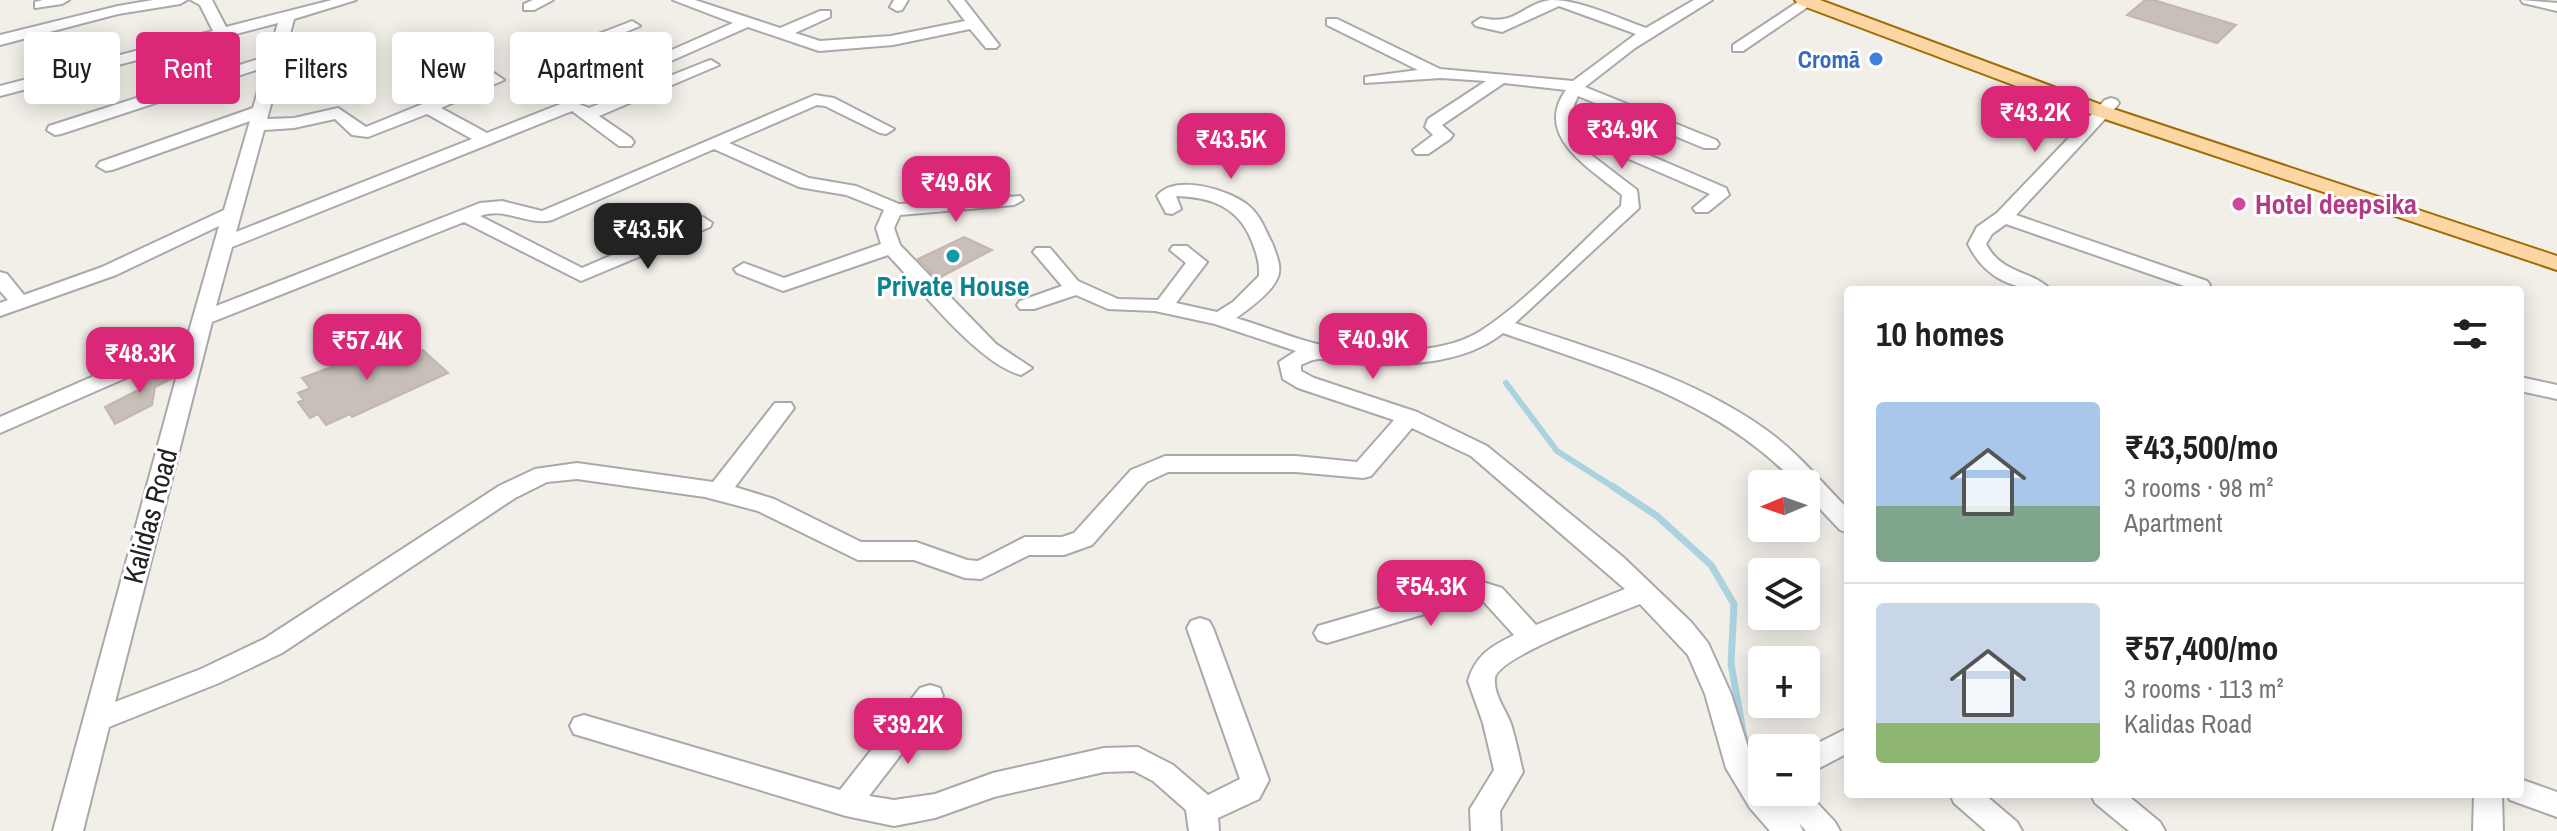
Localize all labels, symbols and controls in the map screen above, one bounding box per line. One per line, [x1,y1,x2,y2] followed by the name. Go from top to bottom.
[24,32,120,104] chip: Buy
[136,32,240,104] chip: Rent
[256,32,376,104] chip: Filters
[392,32,494,104] chip: New
[510,32,672,104] chip: Apartment
[1798,43,1860,75] place label: Cromā
[1867,50,1885,68] marker: Cromā
[1970,86,2100,154] pin: ₹43.2K
[1999,94,2071,129] text: ₹43.2K
[1557,103,1687,171] pin: ₹34.9K
[1586,111,1658,146] text: ₹34.9K
[1166,113,1296,181] pin: ₹43.5K
[1195,121,1267,156] text: ₹43.5K
[891,156,1021,224] pin: ₹49.6K
[920,164,992,199] text: ₹49.6K
[2255,185,2417,223] place label: Hotel deepsika
[2230,195,2248,213] marker: Hotel deepsika
[583,203,713,271] pin: ₹43.5K
[612,211,684,246] text: ₹43.5K
[944,247,962,265] marker: Private House
[876,267,1030,305] place label: Private House
[1876,311,2005,357] text: 10 homes
[2448,312,2492,356] icon: filters
[1308,313,1438,381] pin: ₹40.9K
[302,314,432,382] pin: ₹57.4K
[1337,321,1409,356] text: ₹40.9K
[331,322,403,357] text: ₹57.4K
[75,327,205,395] pin: ₹48.3K
[104,335,176,370] text: ₹48.3K
[2124,424,2279,470] text: ₹43,500/mo
[1940,434,2036,530] icon: home
[114,445,186,587] street label: Kalidas Road
[1748,470,1820,542] north arrow
[1748,470,1820,806] map controls
[2124,470,2273,505] text: 3 rooms · 98 m²
[2124,505,2222,540] text: Apartment
[1748,558,1820,630] button: layers
[1366,560,1496,628] pin: ₹54.3K
[1395,568,1467,603] text: ₹54.3K
[2124,625,2279,671] text: ₹57,400/mo
[1940,635,2036,731] icon: home
[1748,646,1820,718] button: +
[2124,671,2284,706] text: 3 rooms · 113 m²
[843,698,973,766] pin: ₹39.2K
[872,706,944,741] text: ₹39.2K
[2124,706,2252,741] text: Kalidas Road
[1748,734,1820,806] button: −

